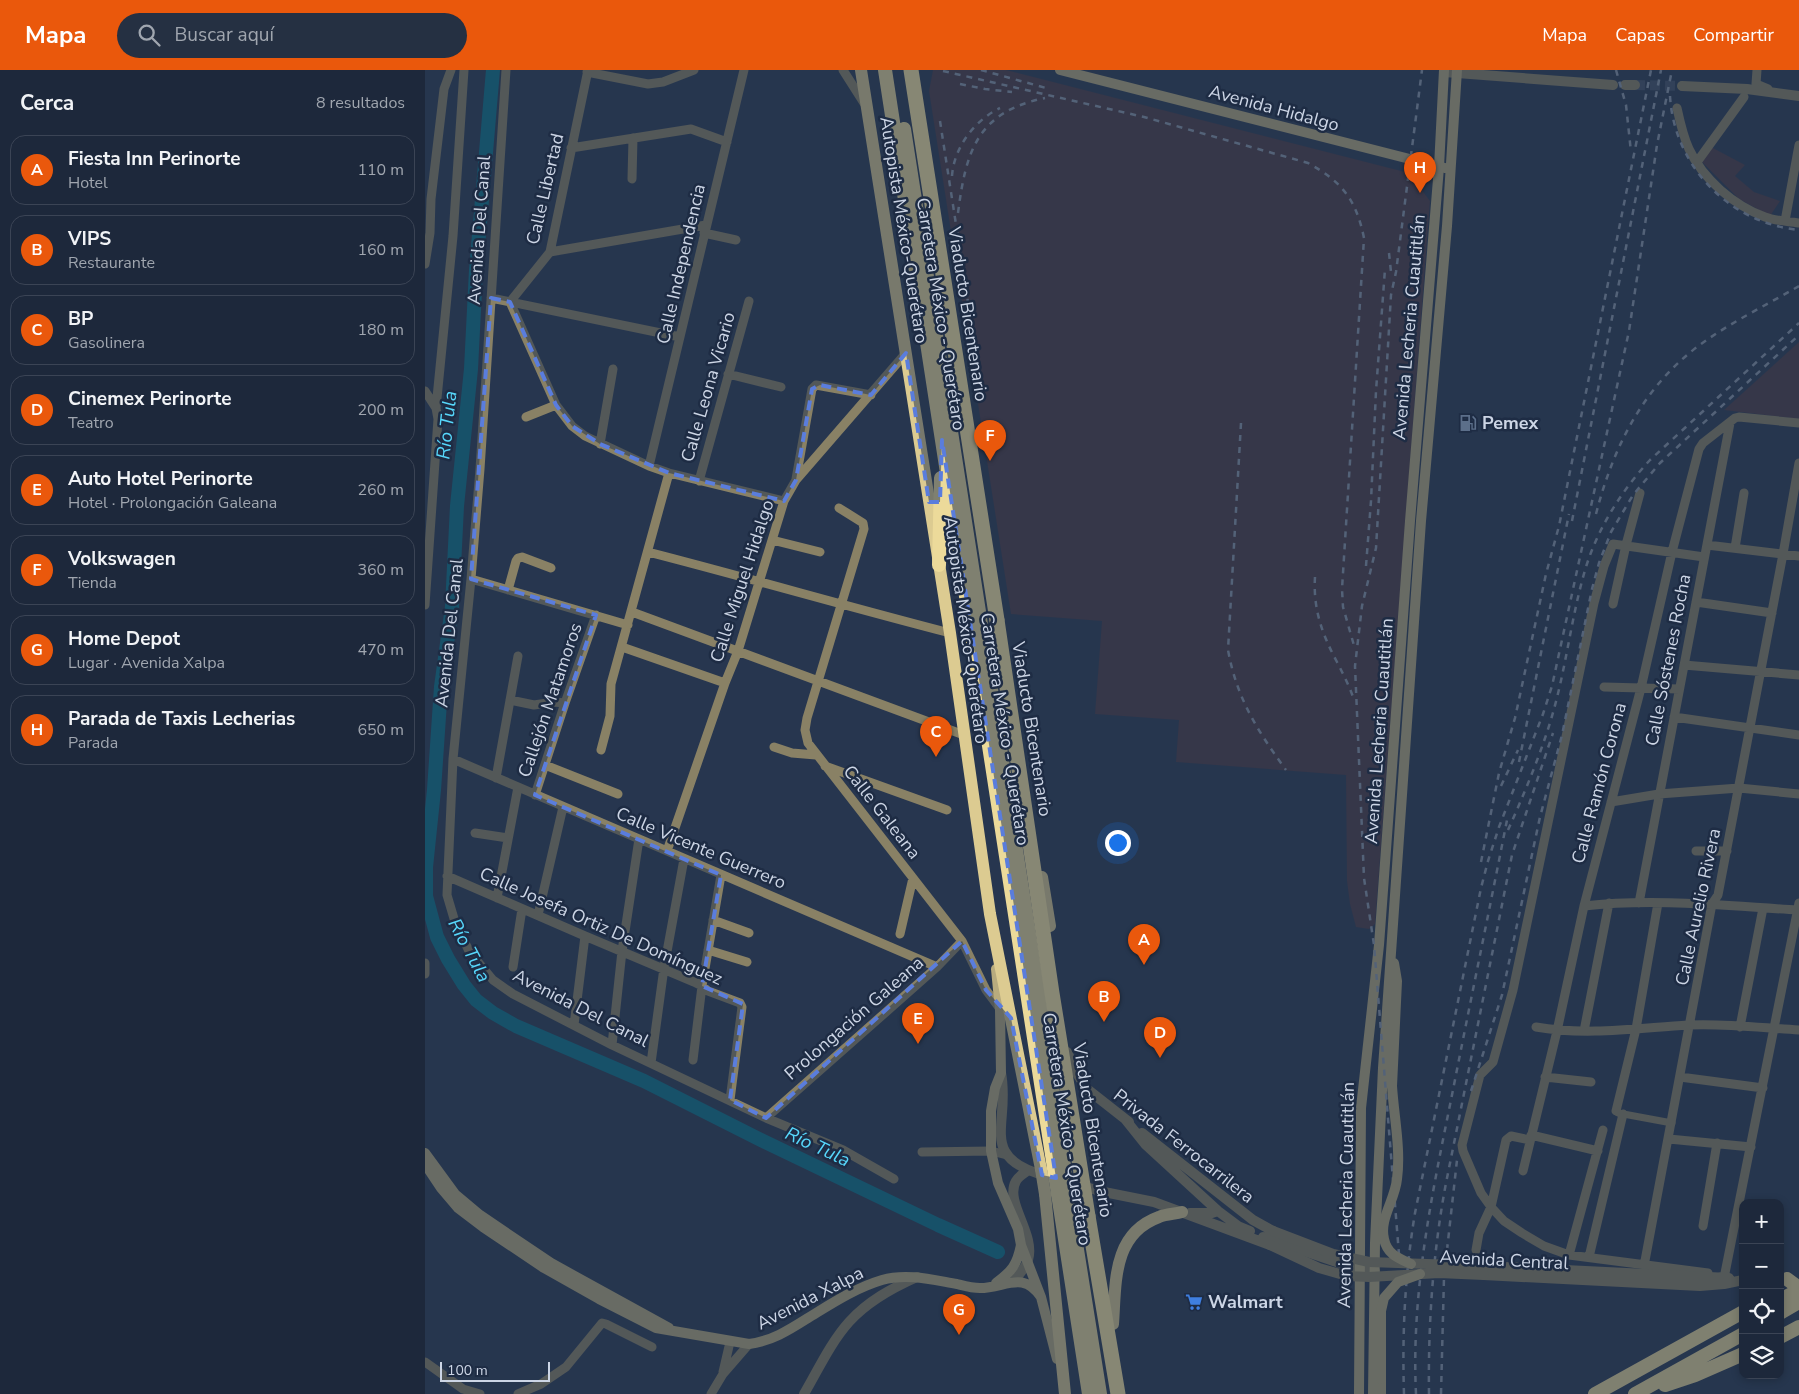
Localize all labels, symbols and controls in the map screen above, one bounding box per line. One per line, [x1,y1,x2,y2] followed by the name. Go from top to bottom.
[117,13,467,58] search box
[25,19,87,51] text: Mapa
[135,21,163,49] icon: search
[175,22,274,48] text: Buscar aquí
[1542,23,1587,47] text: Mapa
[1615,23,1665,47] text: Capas
[1693,23,1774,47] text: Compartir
[1206,79,1342,137] street label: Avenida Hidalgo
[20,89,74,117] text: Cerca
[316,92,405,114] text: 8 resultados
[874,115,934,345] street label: Autopista México-Querétaro
[521,131,569,247] street label: Calle Libertad
[68,146,241,172] text: Fiesta Inn Perinorte
[1404,152,1436,193] pin: H
[462,154,496,306] street label: Avenida Del Canal
[31,159,43,181] text: A
[357,159,404,181] text: 110 m
[68,172,108,194] text: Hotel
[651,182,711,346] street label: Calle Independencia
[911,196,971,432] street label: Carretera México - Querétaro
[1387,213,1431,441] street label: Avenida Lecheria Cuautitlán
[942,224,994,403] street label: Viaducto Bicentenario
[68,226,111,252] text: VIPS
[31,239,43,261] text: B
[357,239,404,261] text: 160 m
[68,252,155,274] text: Restaurante
[68,306,93,332] text: BP
[675,309,741,465] street label: Calle Leona Vicario
[32,319,42,341] text: C
[357,319,404,341] text: 180 m
[68,332,145,354] text: Gasolinera
[68,386,232,412] text: Cinemex Perinorte
[430,389,464,461] water label: Río Tula
[31,399,43,421] text: D
[357,399,404,421] text: 200 m
[1482,411,1539,435] place label: Pemex
[68,412,114,434] text: Teatro
[1458,413,1478,433] fuel station icon: Pemex
[974,420,1006,461] pin: F
[68,466,253,492] text: Auto Hotel Perinorte
[32,479,42,501] text: E
[357,479,404,501] text: 260 m
[68,492,277,514] text: Hotel · Prolongación Galeana
[704,497,780,665] street label: Calle Miguel Hidalgo
[938,515,994,745] street label: Autopista México-Querétaro
[68,546,176,572] text: Volkswagen
[429,557,469,709] street label: Avenida Del Canal
[33,559,42,581] text: F
[357,559,404,581] text: 360 m
[68,572,117,594] text: Tienda
[1640,572,1696,748] street label: Calle Sóstenes Rocha
[975,611,1035,847] street label: Carretera México - Querétaro
[1359,617,1399,845] street label: Avenida Lecheria Cuautitlán
[512,620,588,780] street label: Callejón Matamoros
[68,626,180,652] text: Home Depot
[31,639,43,661] text: G
[357,639,404,661] text: 470 m
[1006,639,1058,818] street label: Viaducto Bicentenario
[68,652,225,674] text: Lugar · Avenida Xalpa
[1566,700,1632,866] street label: Calle Ramón Corona
[68,706,295,732] text: Parada de Taxis Lecherias
[920,716,952,757] pin: C
[31,719,43,741] text: H
[357,719,404,741] text: 650 m
[68,732,118,754] text: Parada
[838,760,926,864] street label: Calle Galeana
[612,801,790,895] street label: Calle Vicente Guerrero
[1670,826,1726,988] street label: Calle Aurelio Rivera
[1105,830,1131,856] your location
[476,861,726,991] street label: Calle Josefa Ortiz De Domínguez
[441,914,497,987] water label: Río Tula
[1128,924,1160,965] pin: A
[779,951,929,1085] street label: Prolongación Galeana
[509,963,654,1053] street label: Avenida Del Canal
[1088,981,1120,1022] pin: B
[902,1003,934,1044] pin: E
[1037,1011,1097,1247] street label: Carretera México - Querétaro
[1144,1017,1176,1058] pin: D
[1067,1040,1119,1219] street label: Viaducto Bicentenario
[1332,1082,1360,1308] street label: Avenida Lecheria Cuautitlán
[1109,1083,1259,1209] street label: Privada Ferrocarrilera
[781,1121,854,1173] water label: Río Tula
[1739,1199,1784,1379] map controls
[1739,1199,1784,1244] button: +
[1739,1244,1784,1289] button: −
[1439,1245,1570,1275] street label: Avenida Central
[752,1261,868,1335] street label: Avenida Xalpa
[1739,1289,1784,1334] button: locate
[1208,1290,1283,1314] place label: Walmart
[1184,1292,1204,1312] supermarket icon: Walmart
[943,1294,975,1335] pin: G
[1739,1334,1784,1379] button: layers
[440,1359,550,1382] scale bar
[447,1361,488,1380] text: 100 m

